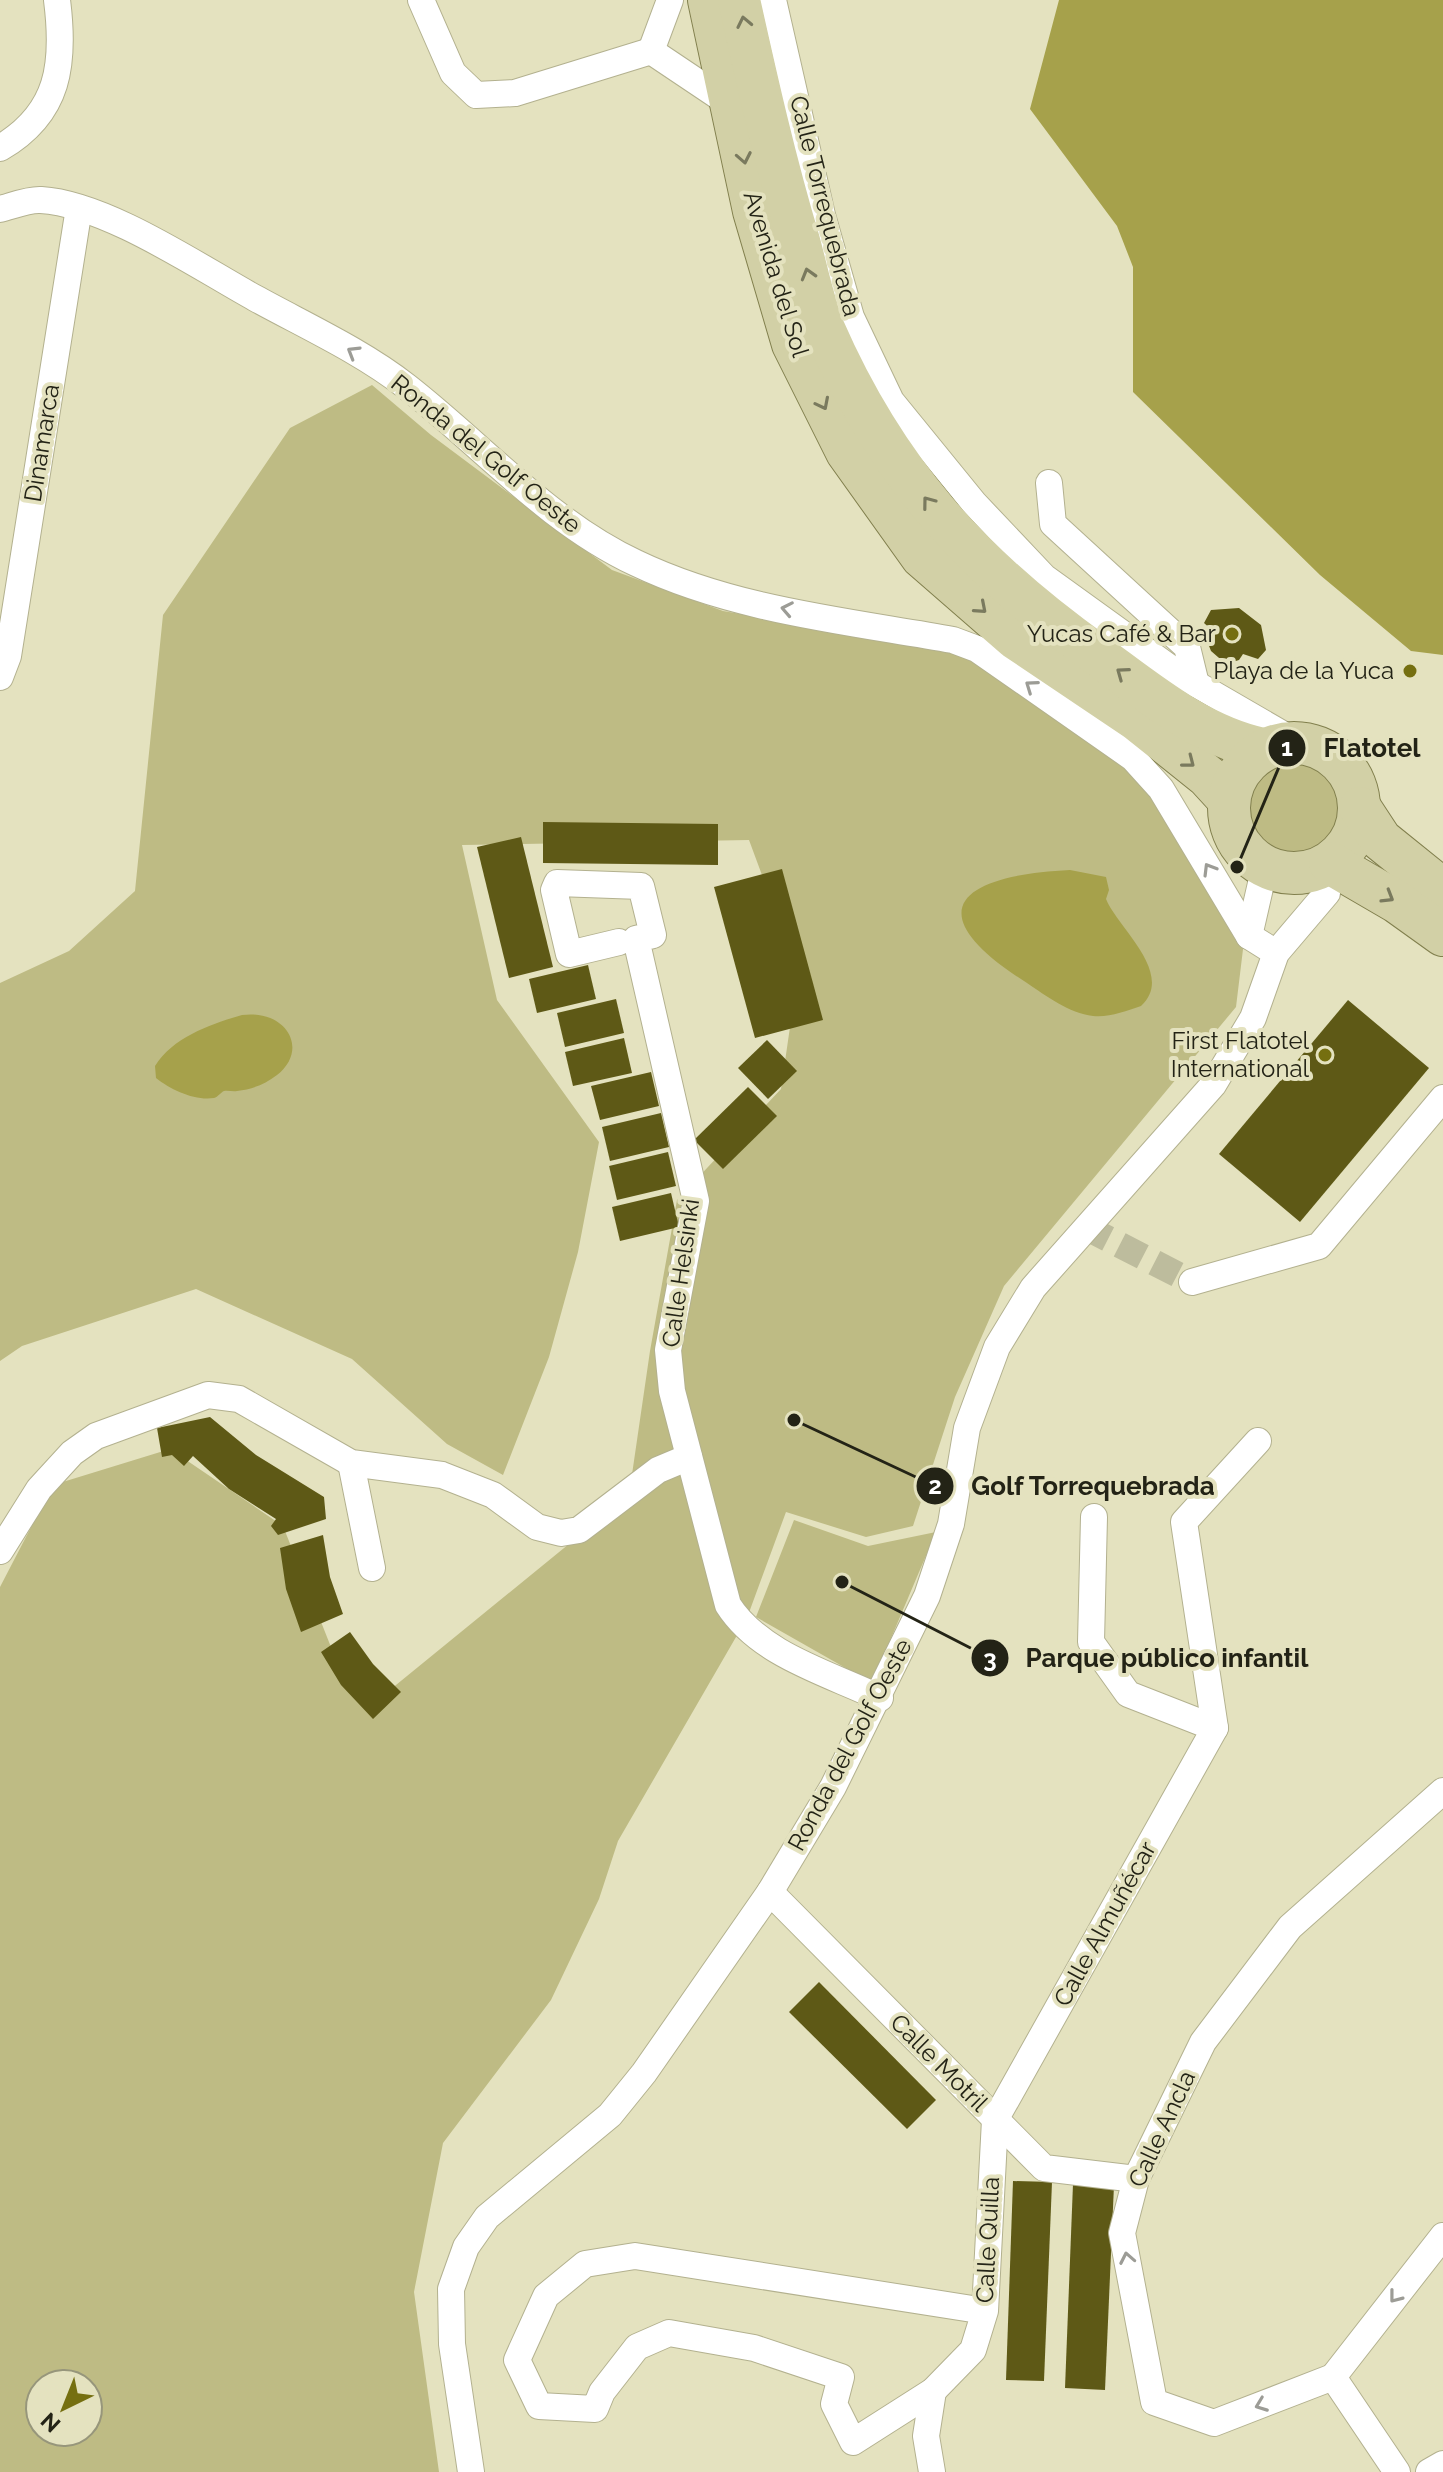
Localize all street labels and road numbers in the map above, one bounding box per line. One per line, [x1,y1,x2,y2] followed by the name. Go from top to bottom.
[784,93,867,319] street label: Calle Torrequebrada
[738,188,816,361] street label: Avenida del Sol
[386,368,587,539] street label: Ronda del Golf Oeste
[18,382,65,504] street label: Dinamarca
[656,1197,705,1349] street label: Calle Helsinki
[781,1634,918,1856] street label: Ronda del Golf Oeste
[1047,1836,1162,2011] street label: Calle Almuñécar
[885,2008,994,2118] street label: Calle Motril
[1122,2066,1201,2192] street label: Calle Ancla
[970,2176,1005,2304] street label: Calle Quilla

